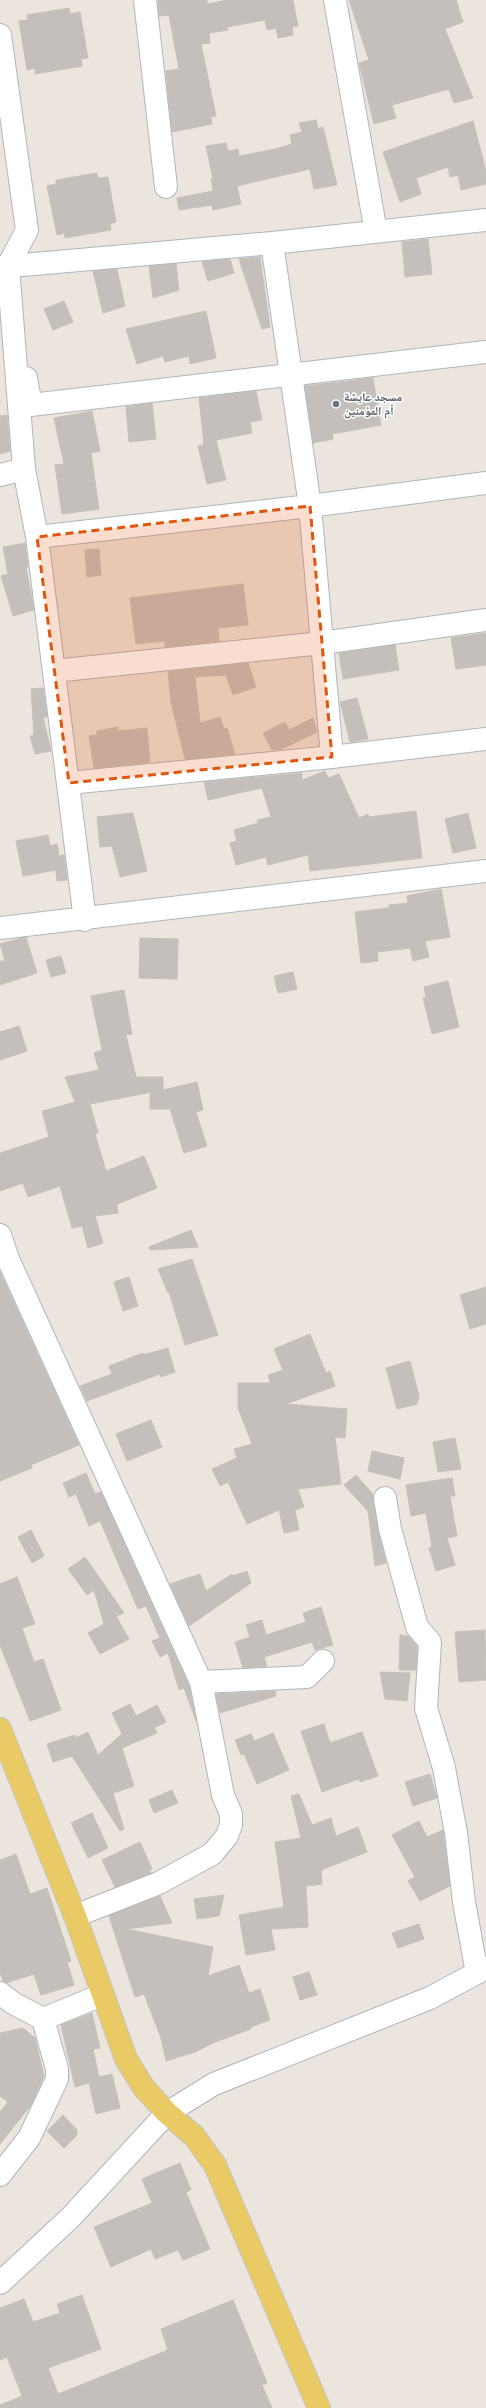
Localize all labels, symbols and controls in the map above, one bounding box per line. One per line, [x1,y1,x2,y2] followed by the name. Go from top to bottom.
[344,389,403,419] place label: مسجد عايشة أم المؤمنين
[331,399,341,409] marker: مسجد عايشة أم المؤمنين

